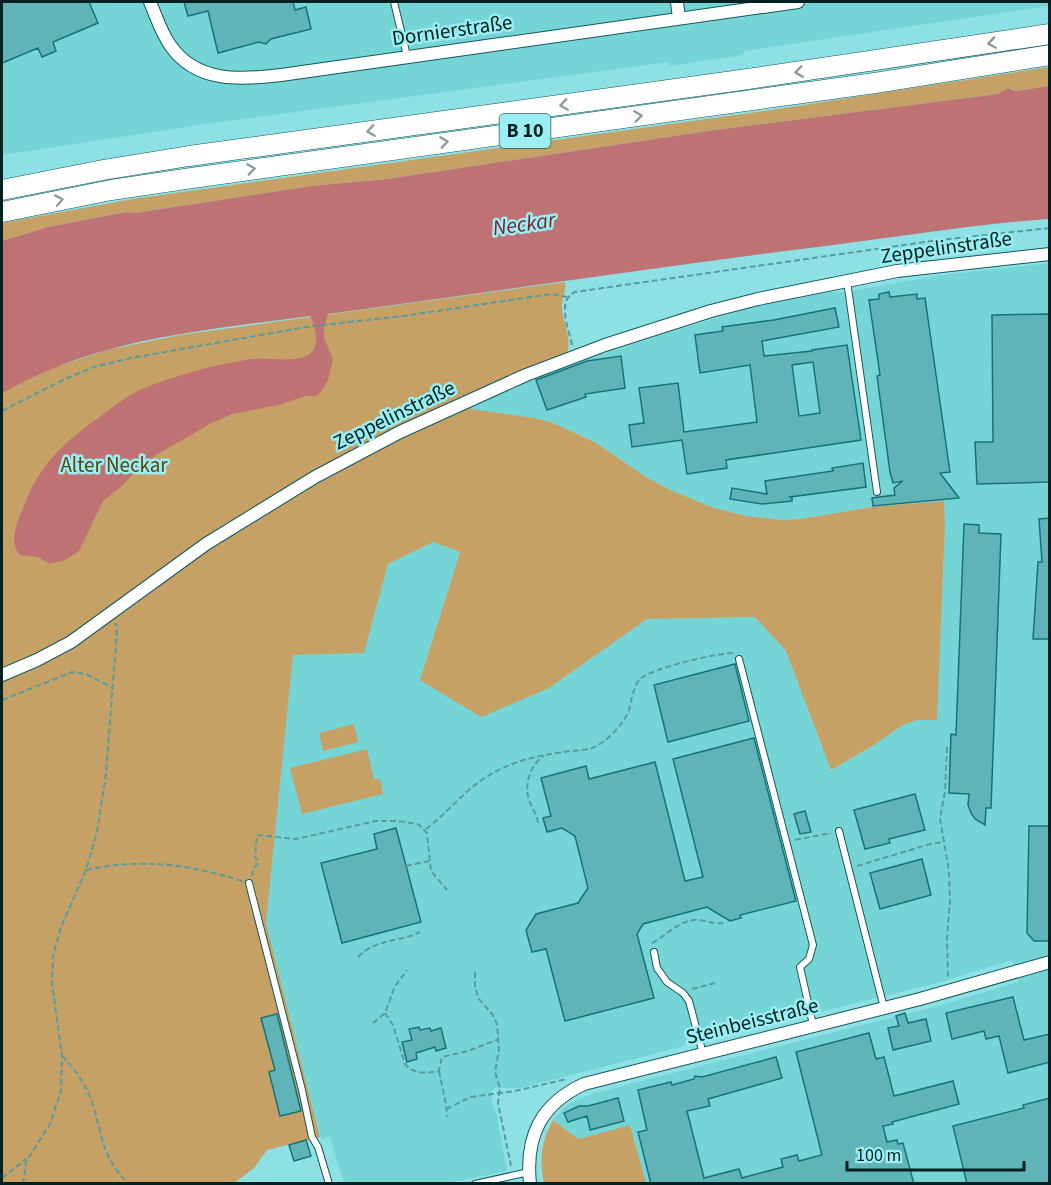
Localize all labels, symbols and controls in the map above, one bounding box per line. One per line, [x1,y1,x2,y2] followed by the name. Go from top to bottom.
[390,7,514,53] street label: Dornierstraße
[987,37,996,49] one-way arrow
[794,65,804,77] one-way arrow
[560,98,569,110] one-way arrow
[633,111,642,123] one-way arrow
[500,114,550,148] road number: B 10
[366,124,376,137] one-way arrow
[440,137,449,149] one-way arrow
[247,164,256,176] one-way arrow
[53,194,63,207] one-way arrow
[491,204,559,244] water label: Neckar
[878,223,1014,271] street label: Zeppelinstraße
[328,372,460,458] street label: Zeppelinstraße
[60,450,168,480] park label: Alter Neckar
[682,990,822,1052] street label: Steinbeisstraße
[847,1134,1024,1172] scale bar
[856,1143,901,1168] text: 100 m

